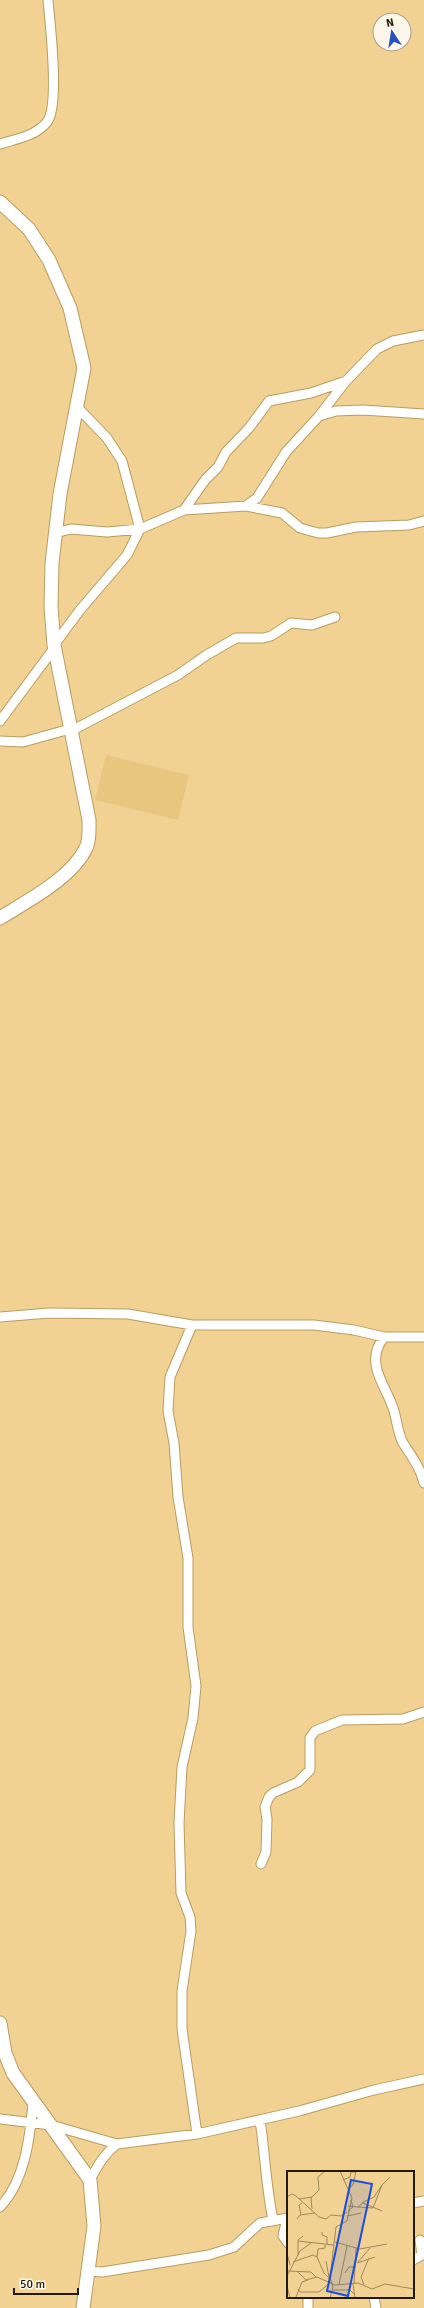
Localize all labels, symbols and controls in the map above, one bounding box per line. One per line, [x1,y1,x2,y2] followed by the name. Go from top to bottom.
[372,12,412,52] north arrow
[385,16,395,30] text: N
[287,2171,414,2298] inset map
[14,2270,78,2296] scale bar
[20,2277,45,2292] text: 50 m

